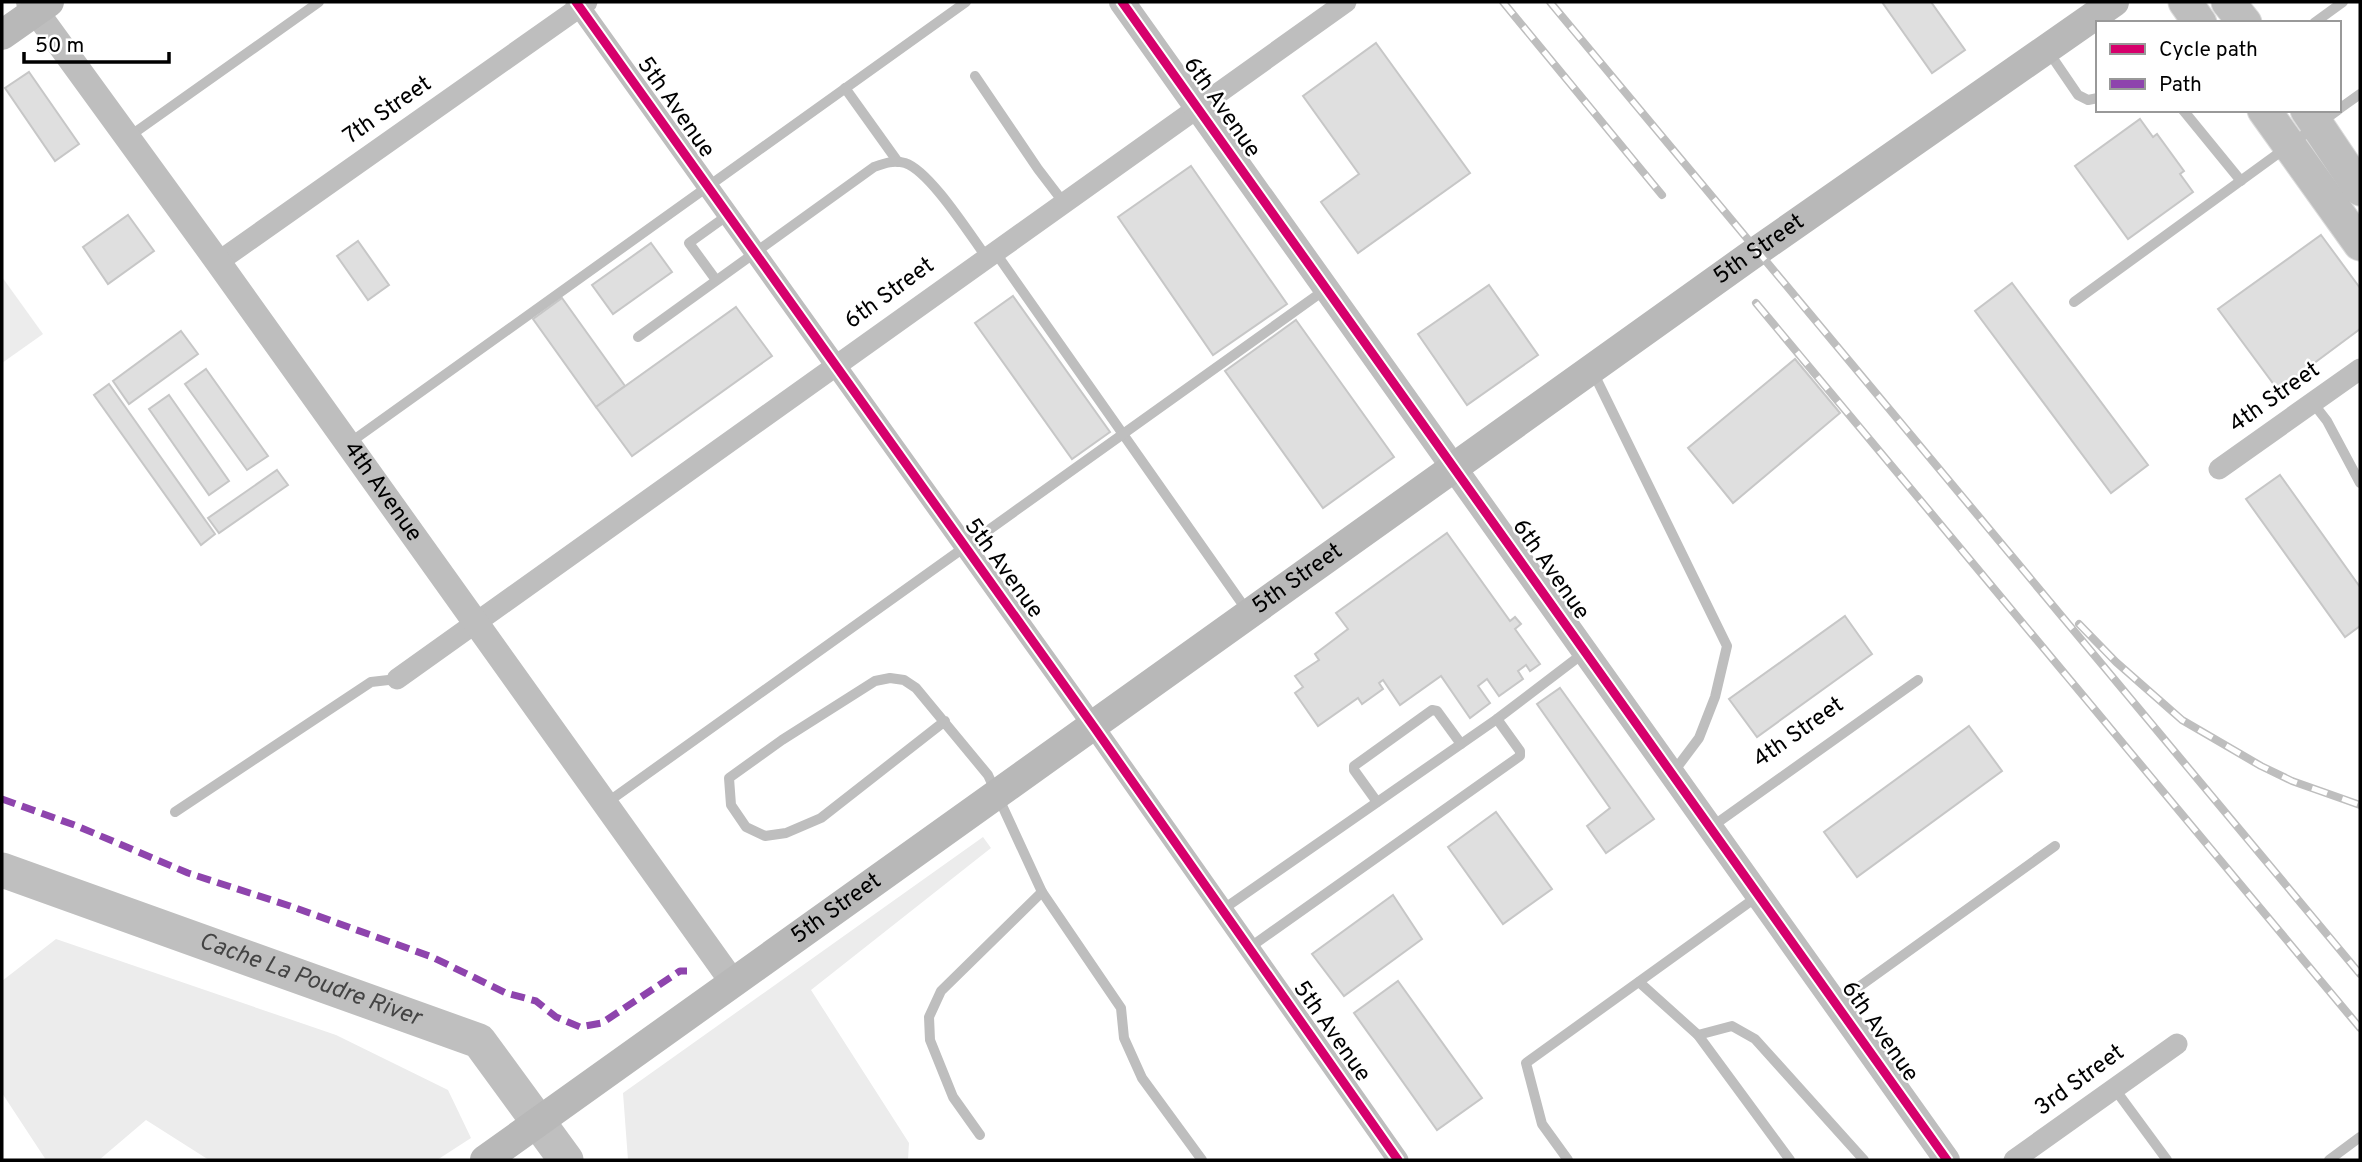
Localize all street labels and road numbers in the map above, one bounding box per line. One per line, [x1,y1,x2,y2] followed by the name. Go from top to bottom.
[630,52,720,164] street label: 5th Avenue
[1176,52,1266,164] street label: 6th Avenue
[338,70,438,152] street label: 7th Street
[1708,208,1810,292] street label: 5th Street
[840,252,940,336] street label: 6th Street
[2224,356,2326,440] street label: 4th Street
[337,436,428,548] street label: 4th Avenue
[957,513,1049,625] street label: 5th Avenue
[1505,514,1595,626] street label: 6th Avenue
[1247,537,1349,621] street label: 5th Street
[1748,691,1850,775] street label: 4th Street
[786,867,887,951] street label: 5th Street
[1286,976,1376,1088] street label: 5th Avenue
[1834,976,1924,1088] street label: 6th Avenue
[2029,1039,2131,1123] street label: 3rd Street

